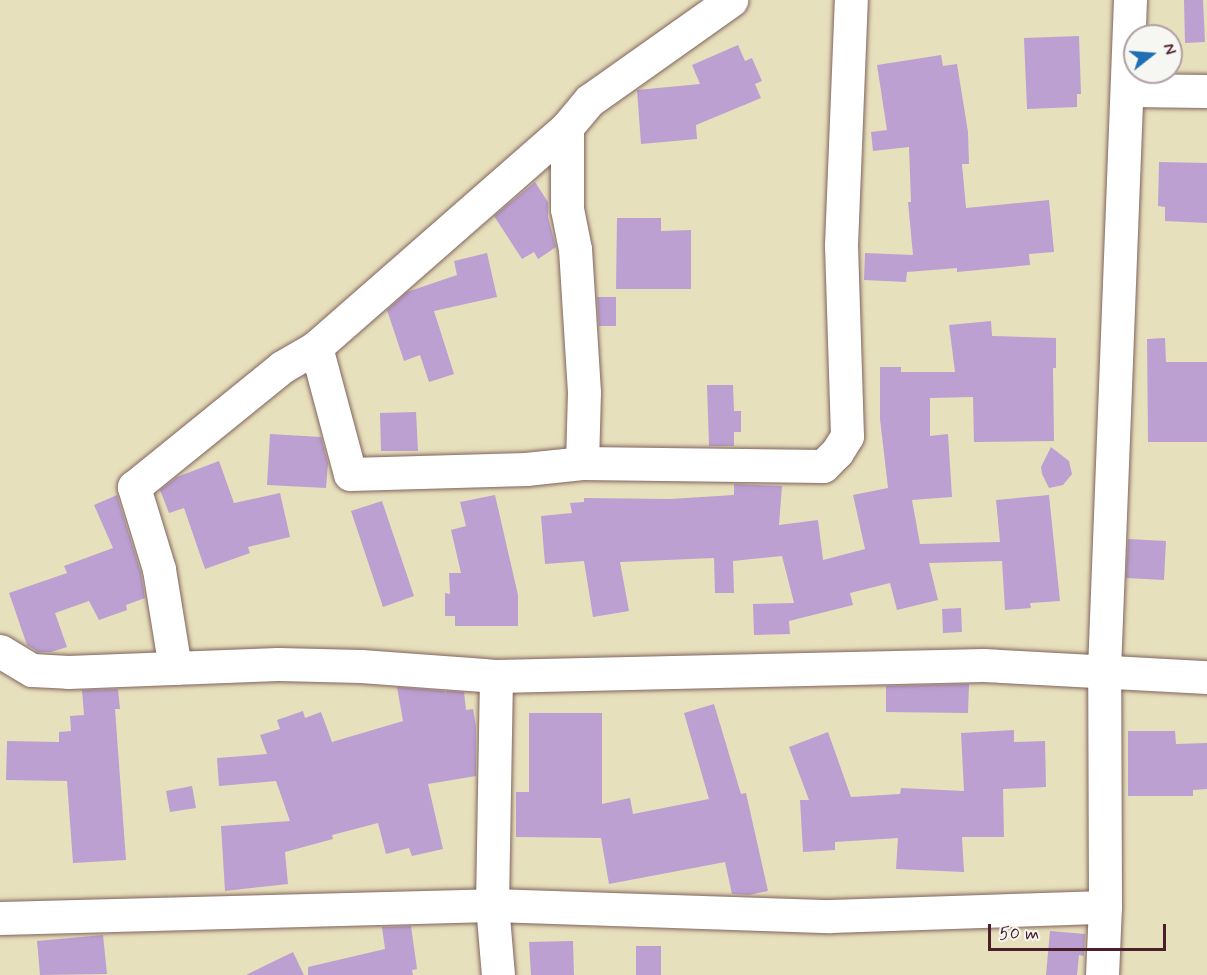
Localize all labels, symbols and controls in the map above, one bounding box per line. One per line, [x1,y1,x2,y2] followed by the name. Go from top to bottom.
[1123,24,1183,84] north arrow
[1157,41,1180,57] text: N
[991,912,1170,950] scale bar
[999,922,1039,946] text: 50 m

